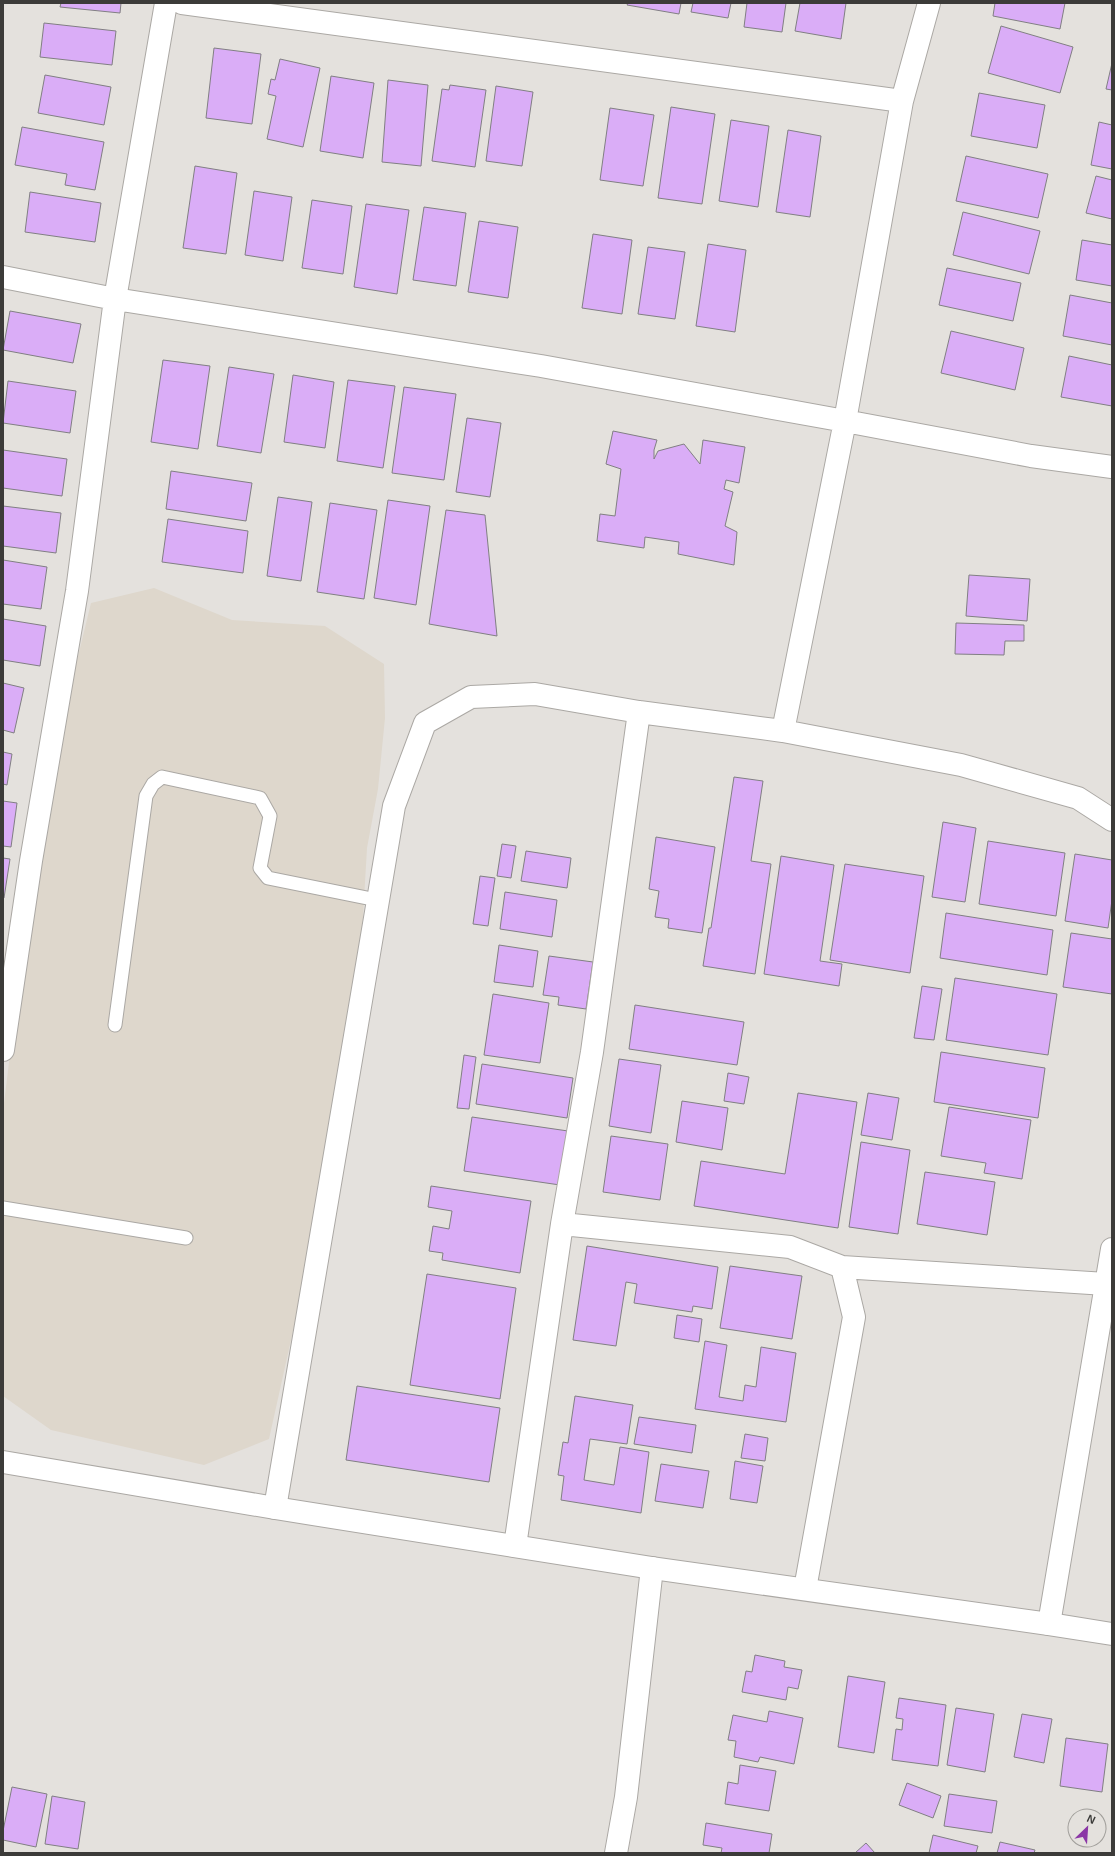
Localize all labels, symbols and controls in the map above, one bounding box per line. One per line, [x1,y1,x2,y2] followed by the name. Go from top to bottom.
[1067,1808,1107,1848] north arrow
[1085,1812,1097,1826] text: N

